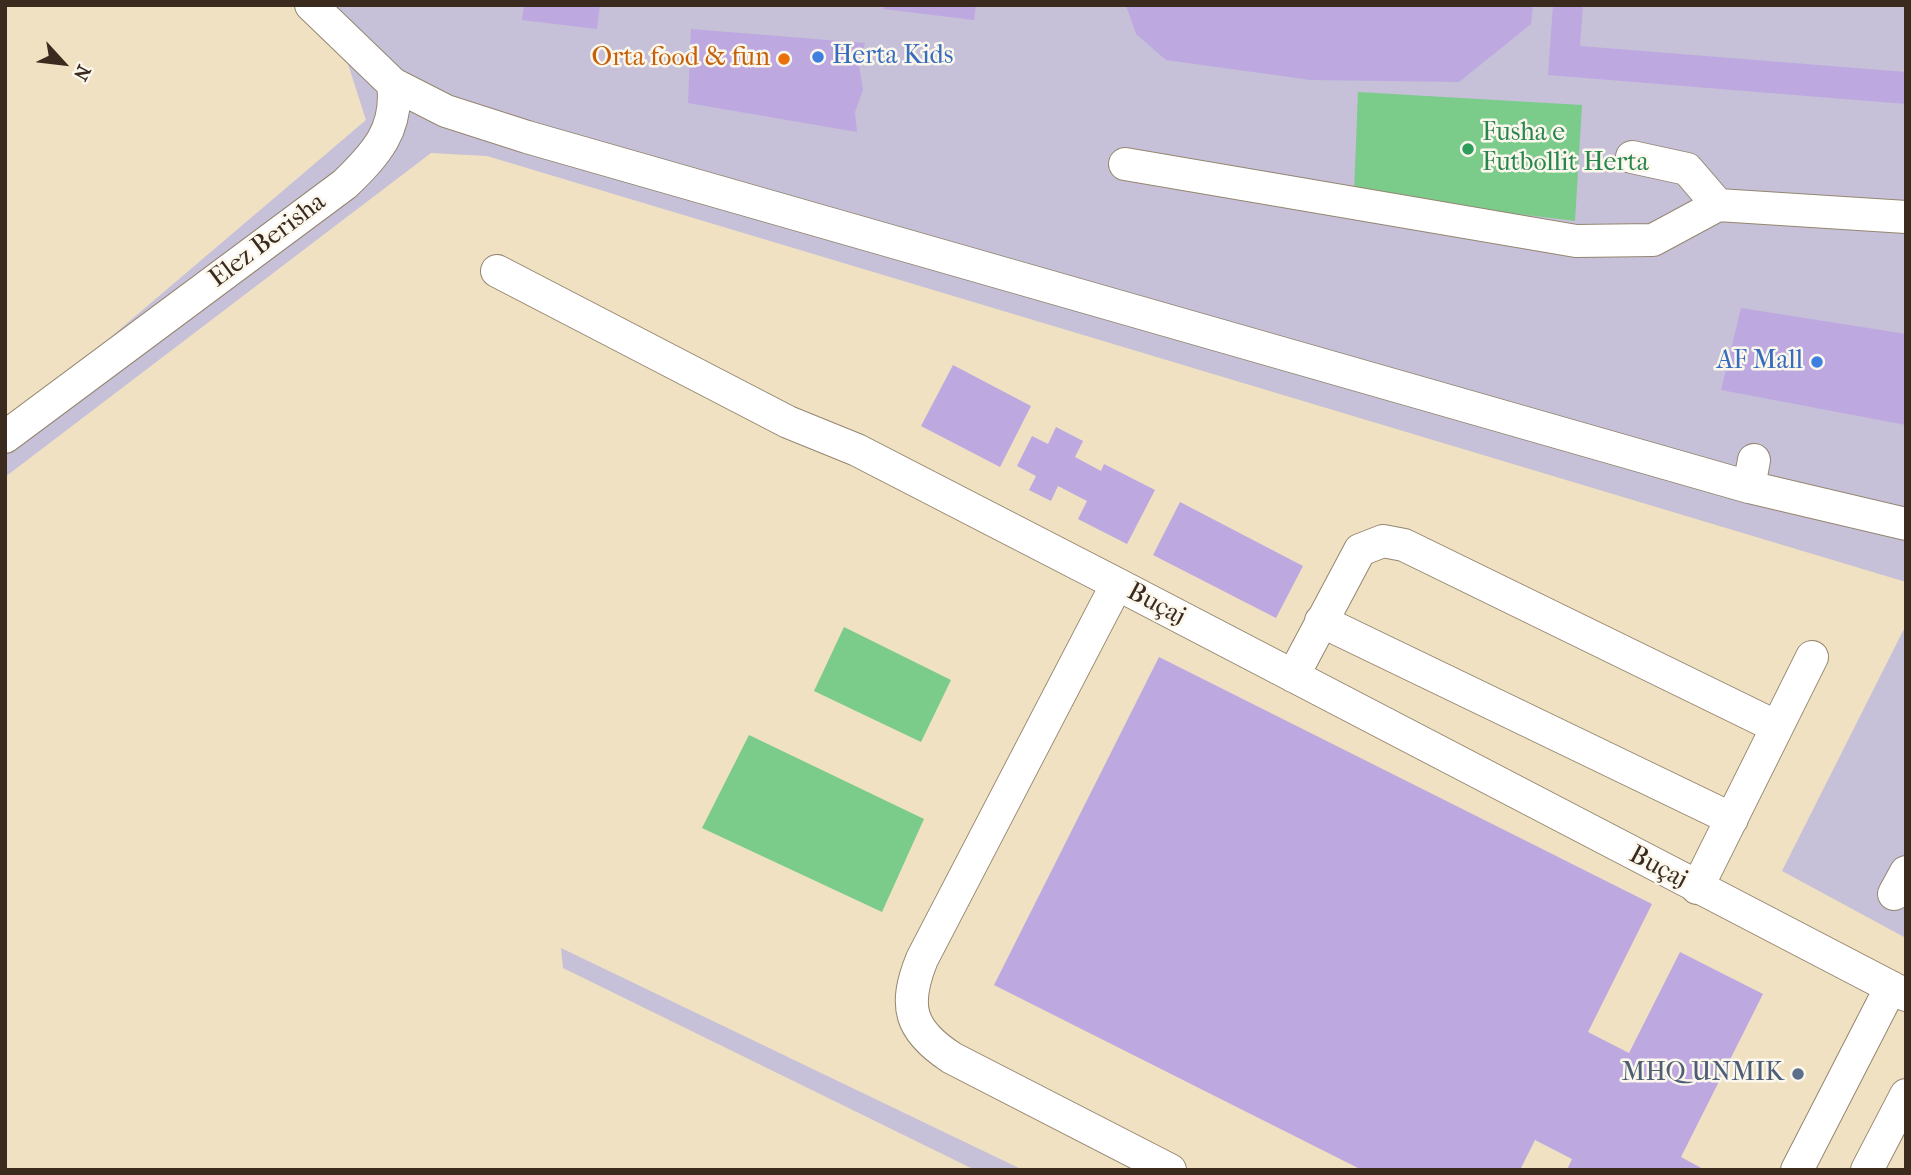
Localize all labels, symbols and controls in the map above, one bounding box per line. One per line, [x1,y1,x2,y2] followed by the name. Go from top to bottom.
[28,28,98,98] north arrow
[832,41,953,73] place label: Herta Kids
[592,43,770,75] place label: Orta food & fun
[810,49,826,65] marker: Herta Kids
[776,51,792,67] marker: Orta food & fun
[69,61,95,84] text: N
[1482,118,1649,180] place label: Fusha e Futbollit Herta
[1460,141,1476,157] marker: Fusha e Futbollit Herta
[204,187,332,295] street label: Elez Berisha
[1716,346,1803,378] place label: AF Mall
[1809,354,1825,370] marker: AF Mall
[1121,577,1191,633] street label: Buçaj
[1623,840,1693,896] street label: Buçaj
[1622,1058,1784,1090] place label: MHQ UNMIK
[1790,1066,1806,1082] marker: MHQ UNMIK

